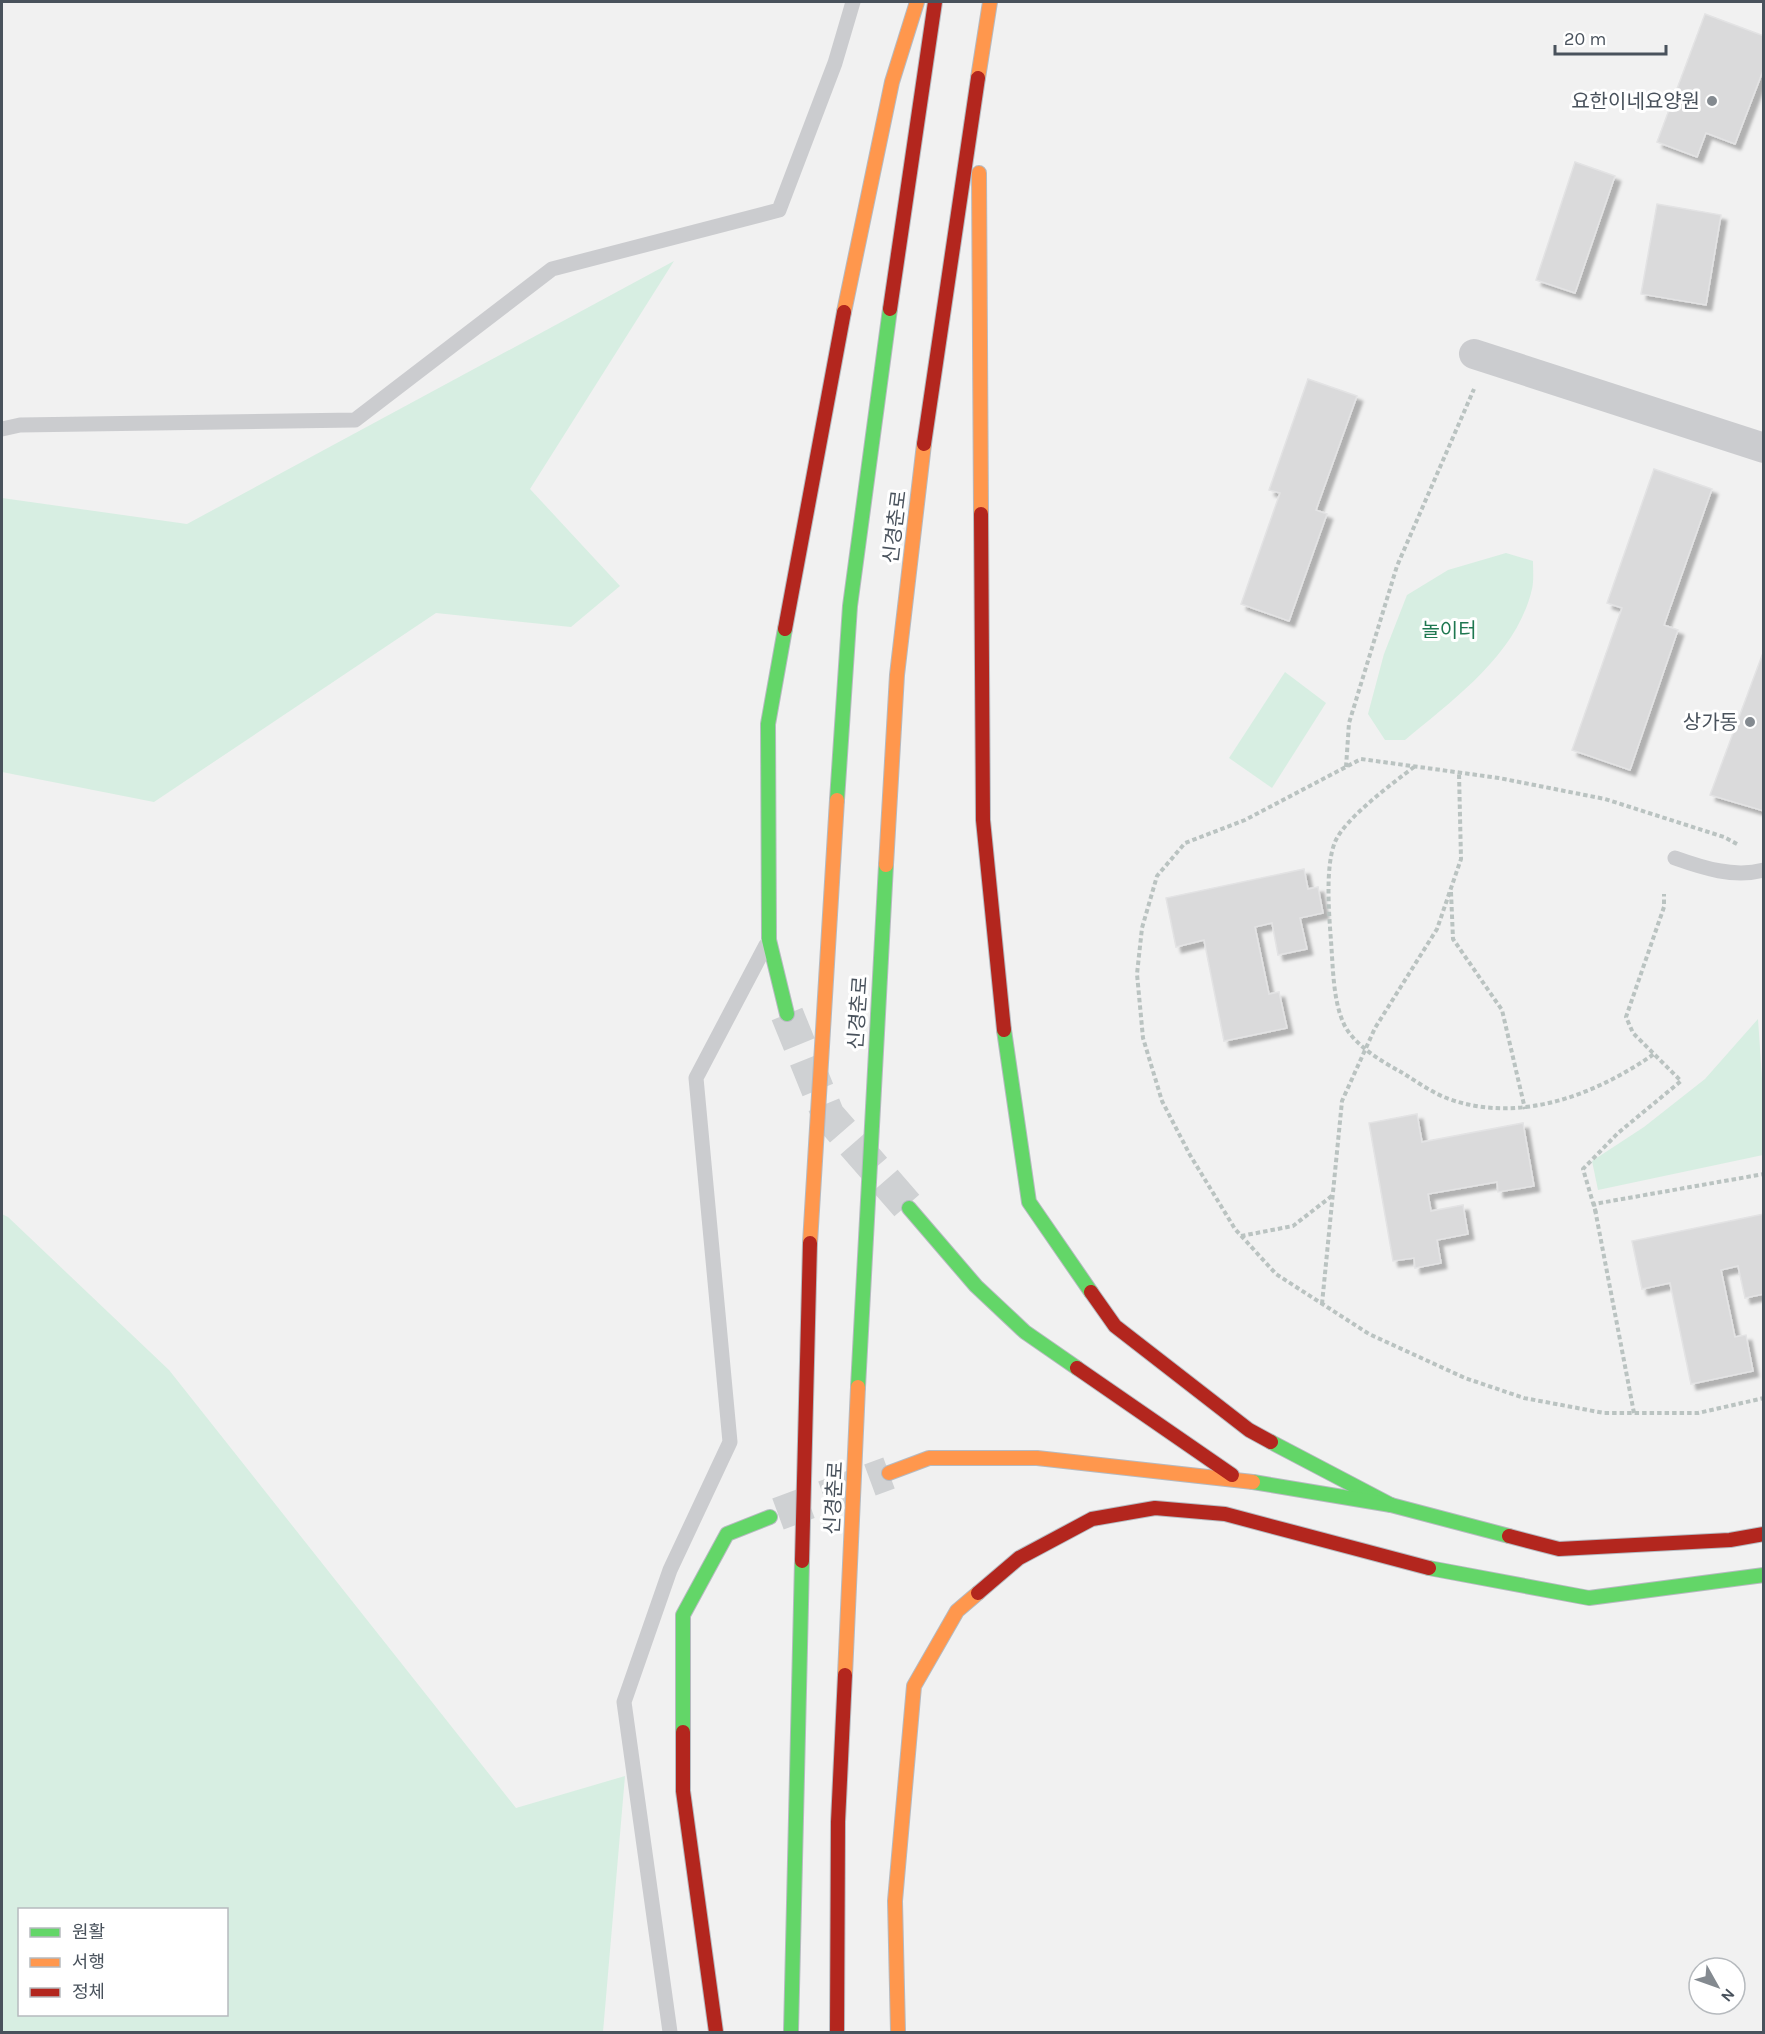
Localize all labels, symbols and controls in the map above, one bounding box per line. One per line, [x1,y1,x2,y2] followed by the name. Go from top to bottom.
[1555,18,1666,56] scale bar
[1564,28,1606,50] text: 20 m
[1571,90,1700,113] place label: 요한이네요양원
[1705,94,1719,108] marker: 요한이네요양원
[879,489,911,565] street label: 신경춘로
[1421,619,1477,642] park label: 놀이터
[1683,711,1738,734] place label: 상가동
[1743,715,1757,729] marker: 상가동
[844,975,872,1051] street label: 신경춘로
[821,1461,847,1535] street label: 신경춘로
[18,1908,228,2016] legend
[72,1921,105,1943] text: 원활
[72,1951,105,1973] text: 서행
[1687,1956,1747,2016] north arrow
[72,1981,105,2003] text: 정체
[1717,1985,1739,2006] text: N

